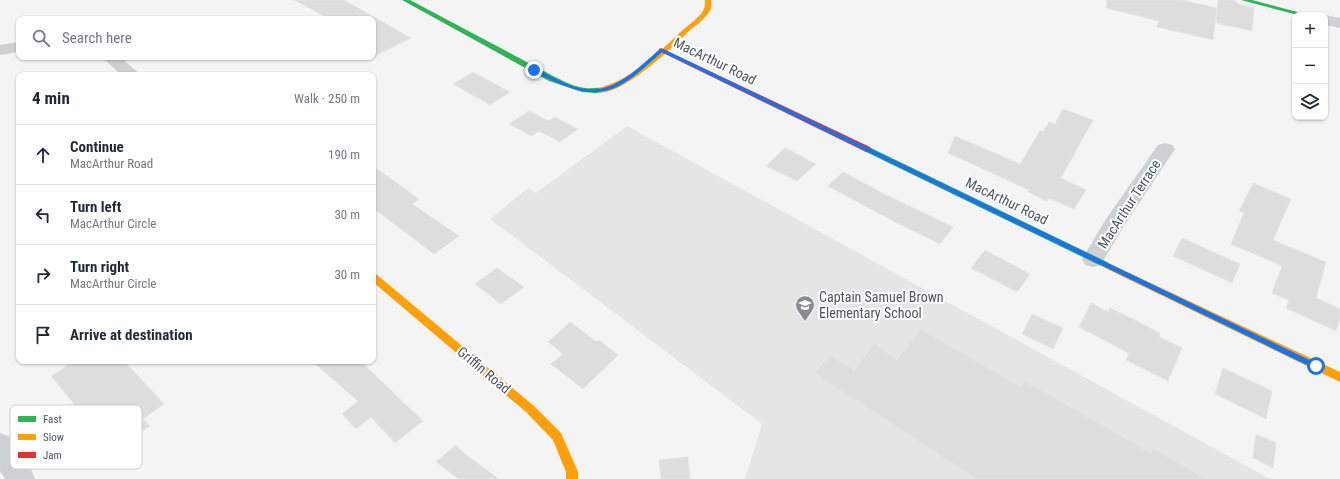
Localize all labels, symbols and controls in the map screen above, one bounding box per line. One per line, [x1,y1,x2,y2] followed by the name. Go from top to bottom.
[1292,12,1328,120] map controls
[1292,12,1328,48] button: +
[16,16,376,60] search box
[30,27,52,49] icon: search
[62,29,132,47] text: Search here
[671,34,759,88] street label: MacArthur Road
[1292,48,1328,84] button: −
[525,61,543,79] route end
[1292,84,1328,120] button: layers
[32,88,70,108] text: 4 min
[294,91,360,106] text: Walk · 250 m
[70,138,124,156] text: Continue
[32,144,54,166] icon: ahead
[328,147,360,162] text: 190 m
[70,156,153,171] text: MacArthur Road
[1094,156,1164,251] street label: MacArthur Terrace
[963,174,1051,228] street label: MacArthur Road
[70,198,121,216] text: Turn left
[32,204,54,226] icon: left
[334,207,360,222] text: 30 m
[70,216,156,231] text: MacArthur Circle
[70,258,129,276] text: Turn right
[32,264,54,286] icon: right
[334,267,360,282] text: 30 m
[70,276,156,291] text: MacArthur Circle
[819,289,944,321] place label: Captain Samuel Brown Elementary School
[794,294,816,322] school or university icon: Captain Samuel Brown Elementary School
[32,324,54,346] icon: arrive
[70,326,193,344] text: Arrive at destination
[454,343,514,397] street label: Griffin Road
[1307,357,1325,375] route start
[10,405,142,469] legend
[43,413,62,426] text: Fast
[43,431,64,444] text: Slow
[43,449,62,462] text: Jam

